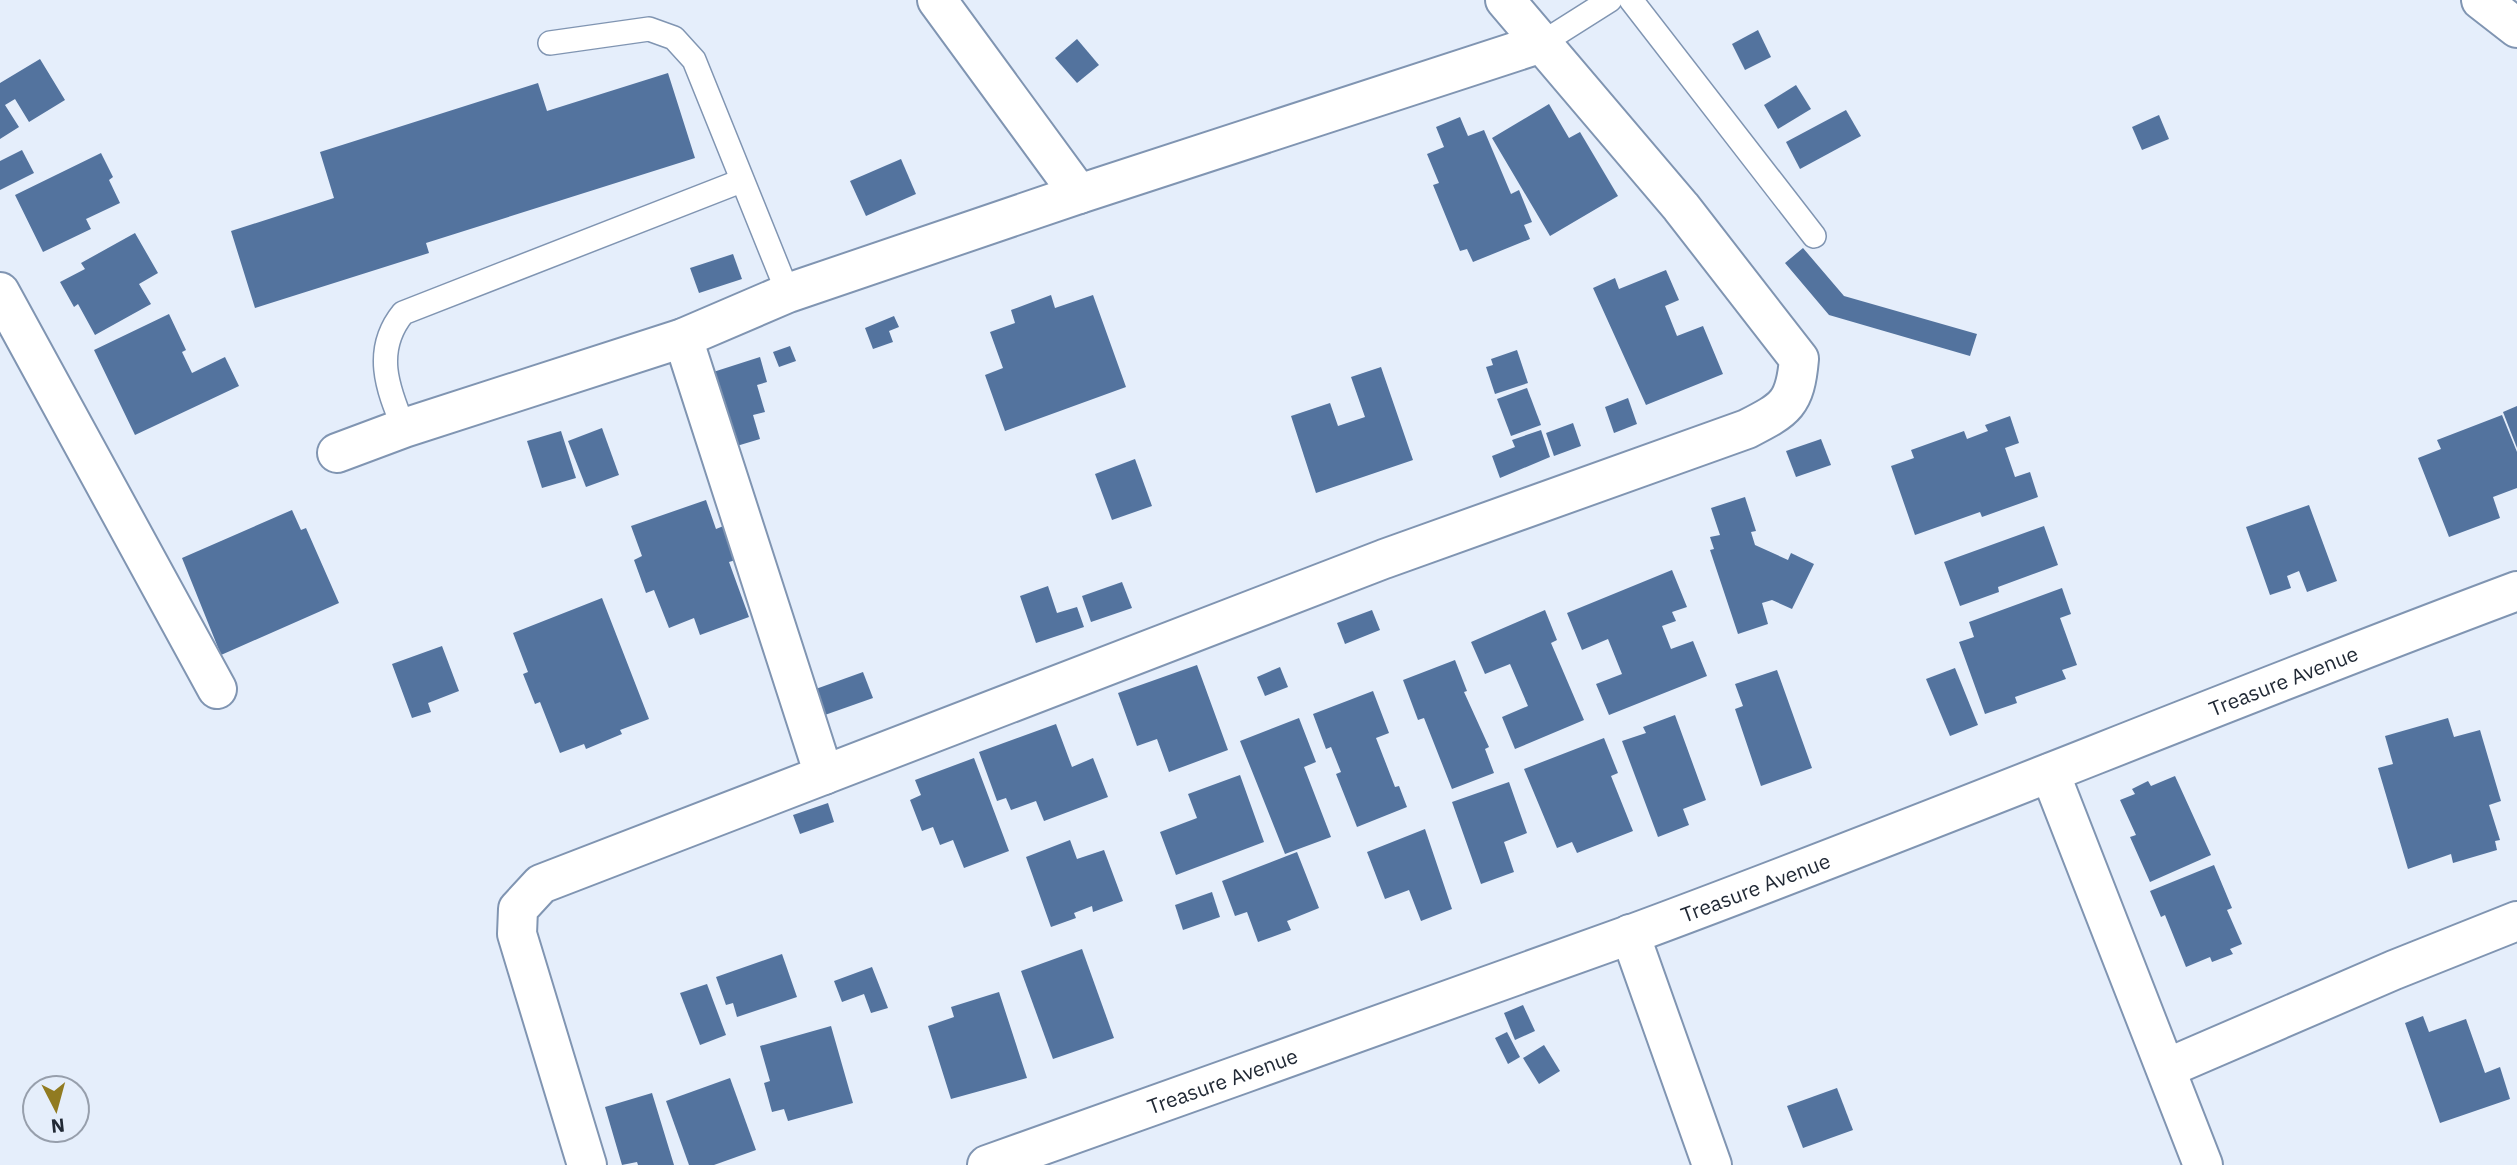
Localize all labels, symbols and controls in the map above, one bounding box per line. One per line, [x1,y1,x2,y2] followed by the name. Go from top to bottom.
[2205,639,2362,722] street label: Treasure Avenue
[1677,846,1834,929] street label: Treasure Avenue
[1143,1041,1301,1121] street label: Treasure Avenue
[21,1074,91,1144] north arrow
[50,1113,66,1139] text: N

